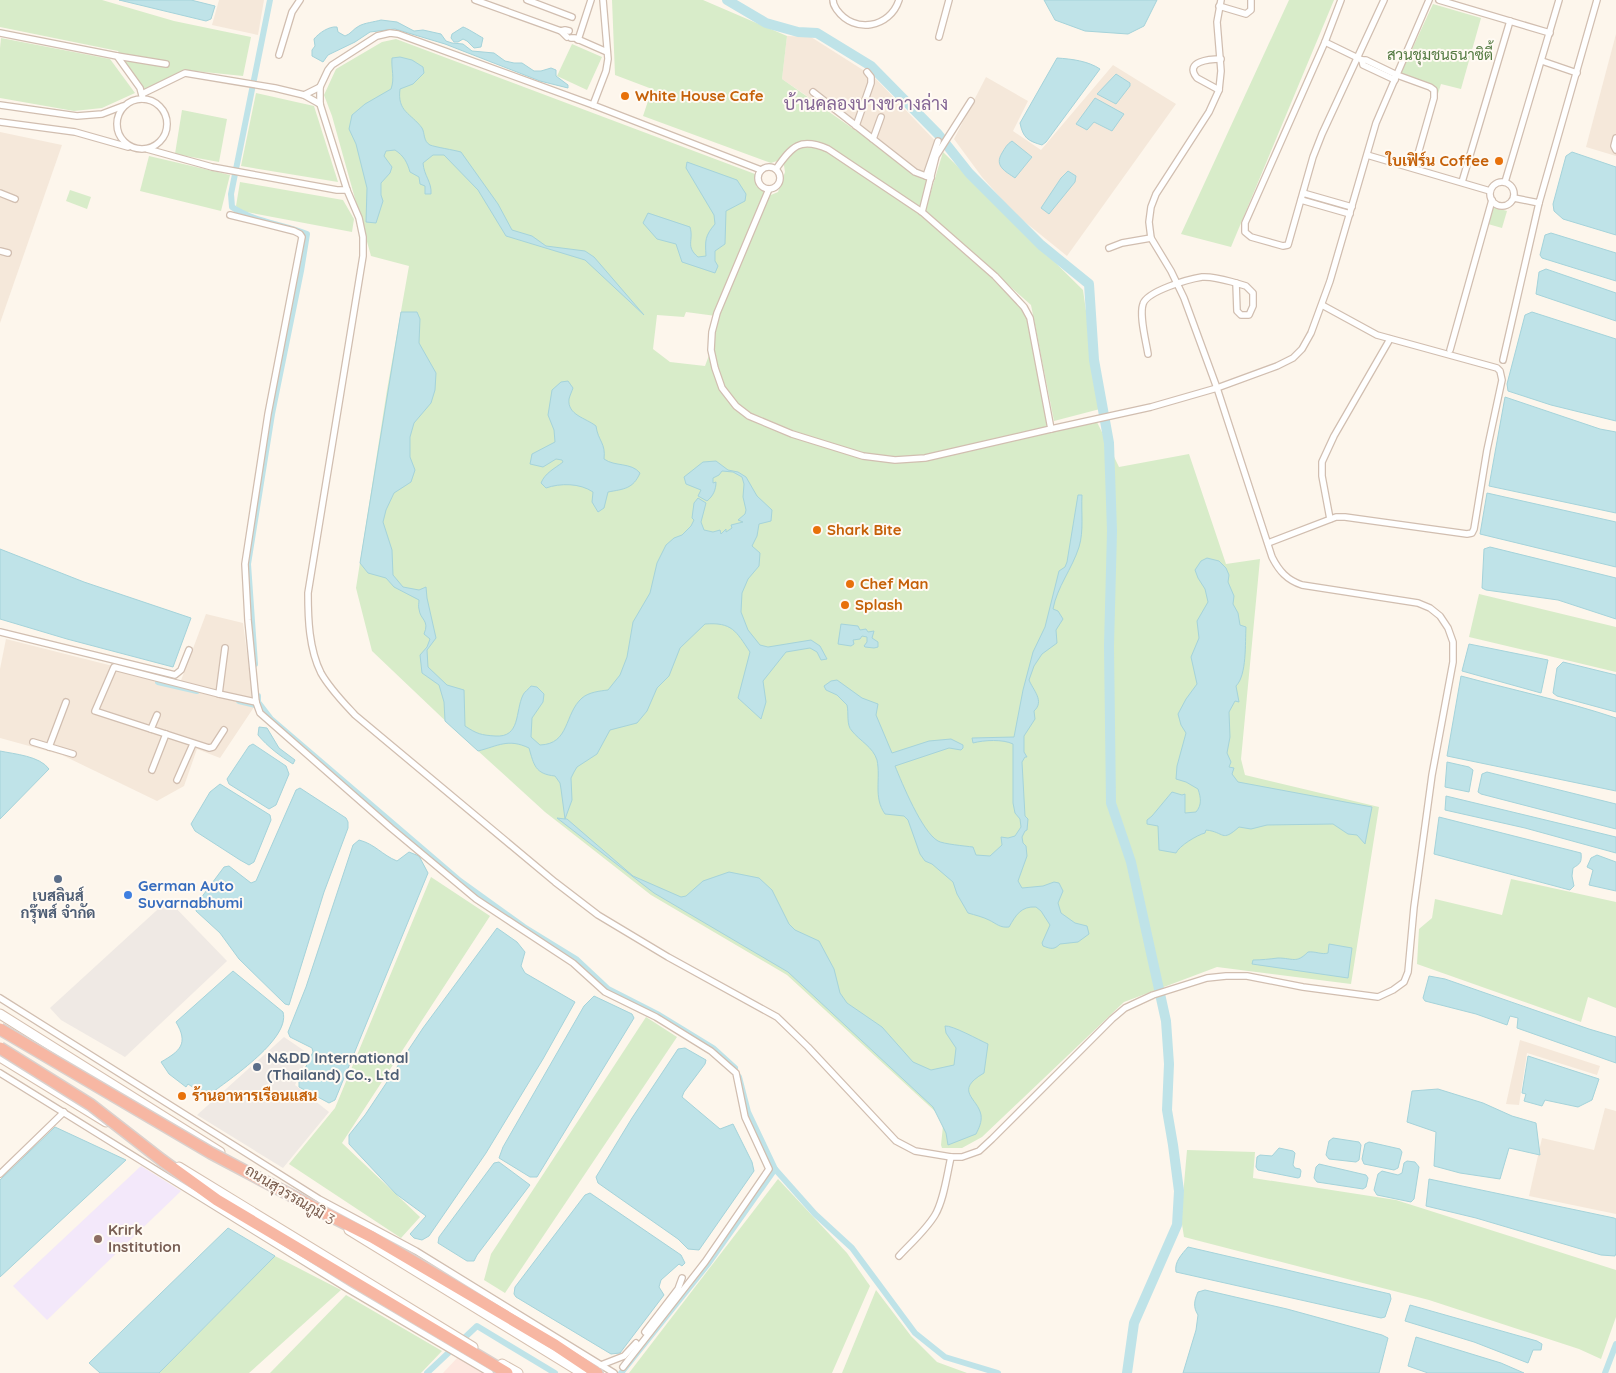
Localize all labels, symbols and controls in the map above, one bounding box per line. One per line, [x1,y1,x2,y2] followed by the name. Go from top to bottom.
[1387,40,1494,66] park label: สวนชุมชนธนาซิตี้
[635,86,764,105] place label: White House Cafe
[619,90,631,102] marker: White House Cafe
[784,92,948,115] district label: บ้านคลองบางขวางล่าง
[1385,151,1489,170] place label: ใบเฟิร์น Coffee
[1493,155,1505,167] marker: ใบเฟิร์น Coffee
[827,520,902,539] place label: Shark Bite
[811,524,823,536] marker: Shark Bite
[860,574,928,593] place label: Chef Man
[844,578,856,590] marker: Chef Man
[855,595,903,614] place label: Splash
[839,599,851,611] marker: Splash
[52,873,64,885] marker: เบสลินส์ กรุ๊พส์ จำกัด
[138,876,243,912] place label: German Auto Suvarnabhumi
[20,886,96,924] place label: เบสลินส์ กรุ๊พส์ จำกัด
[122,889,134,901] marker: German Auto Suvarnabhumi
[267,1048,409,1084] place label: N&DD International (Thailand) Co., Ltd
[251,1061,263,1073] marker: N&DD International (Thailand) Co., Ltd
[192,1086,318,1105] place label: ร้านอาหารเรือนแสน
[176,1090,188,1102] marker: ร้านอาหารเรือนแสน
[241,1160,339,1231] street label: ถนนสุวรรณภูมิ 3
[108,1220,181,1256] place label: Krirk Institution
[92,1233,104,1245] marker: Krirk Institution

